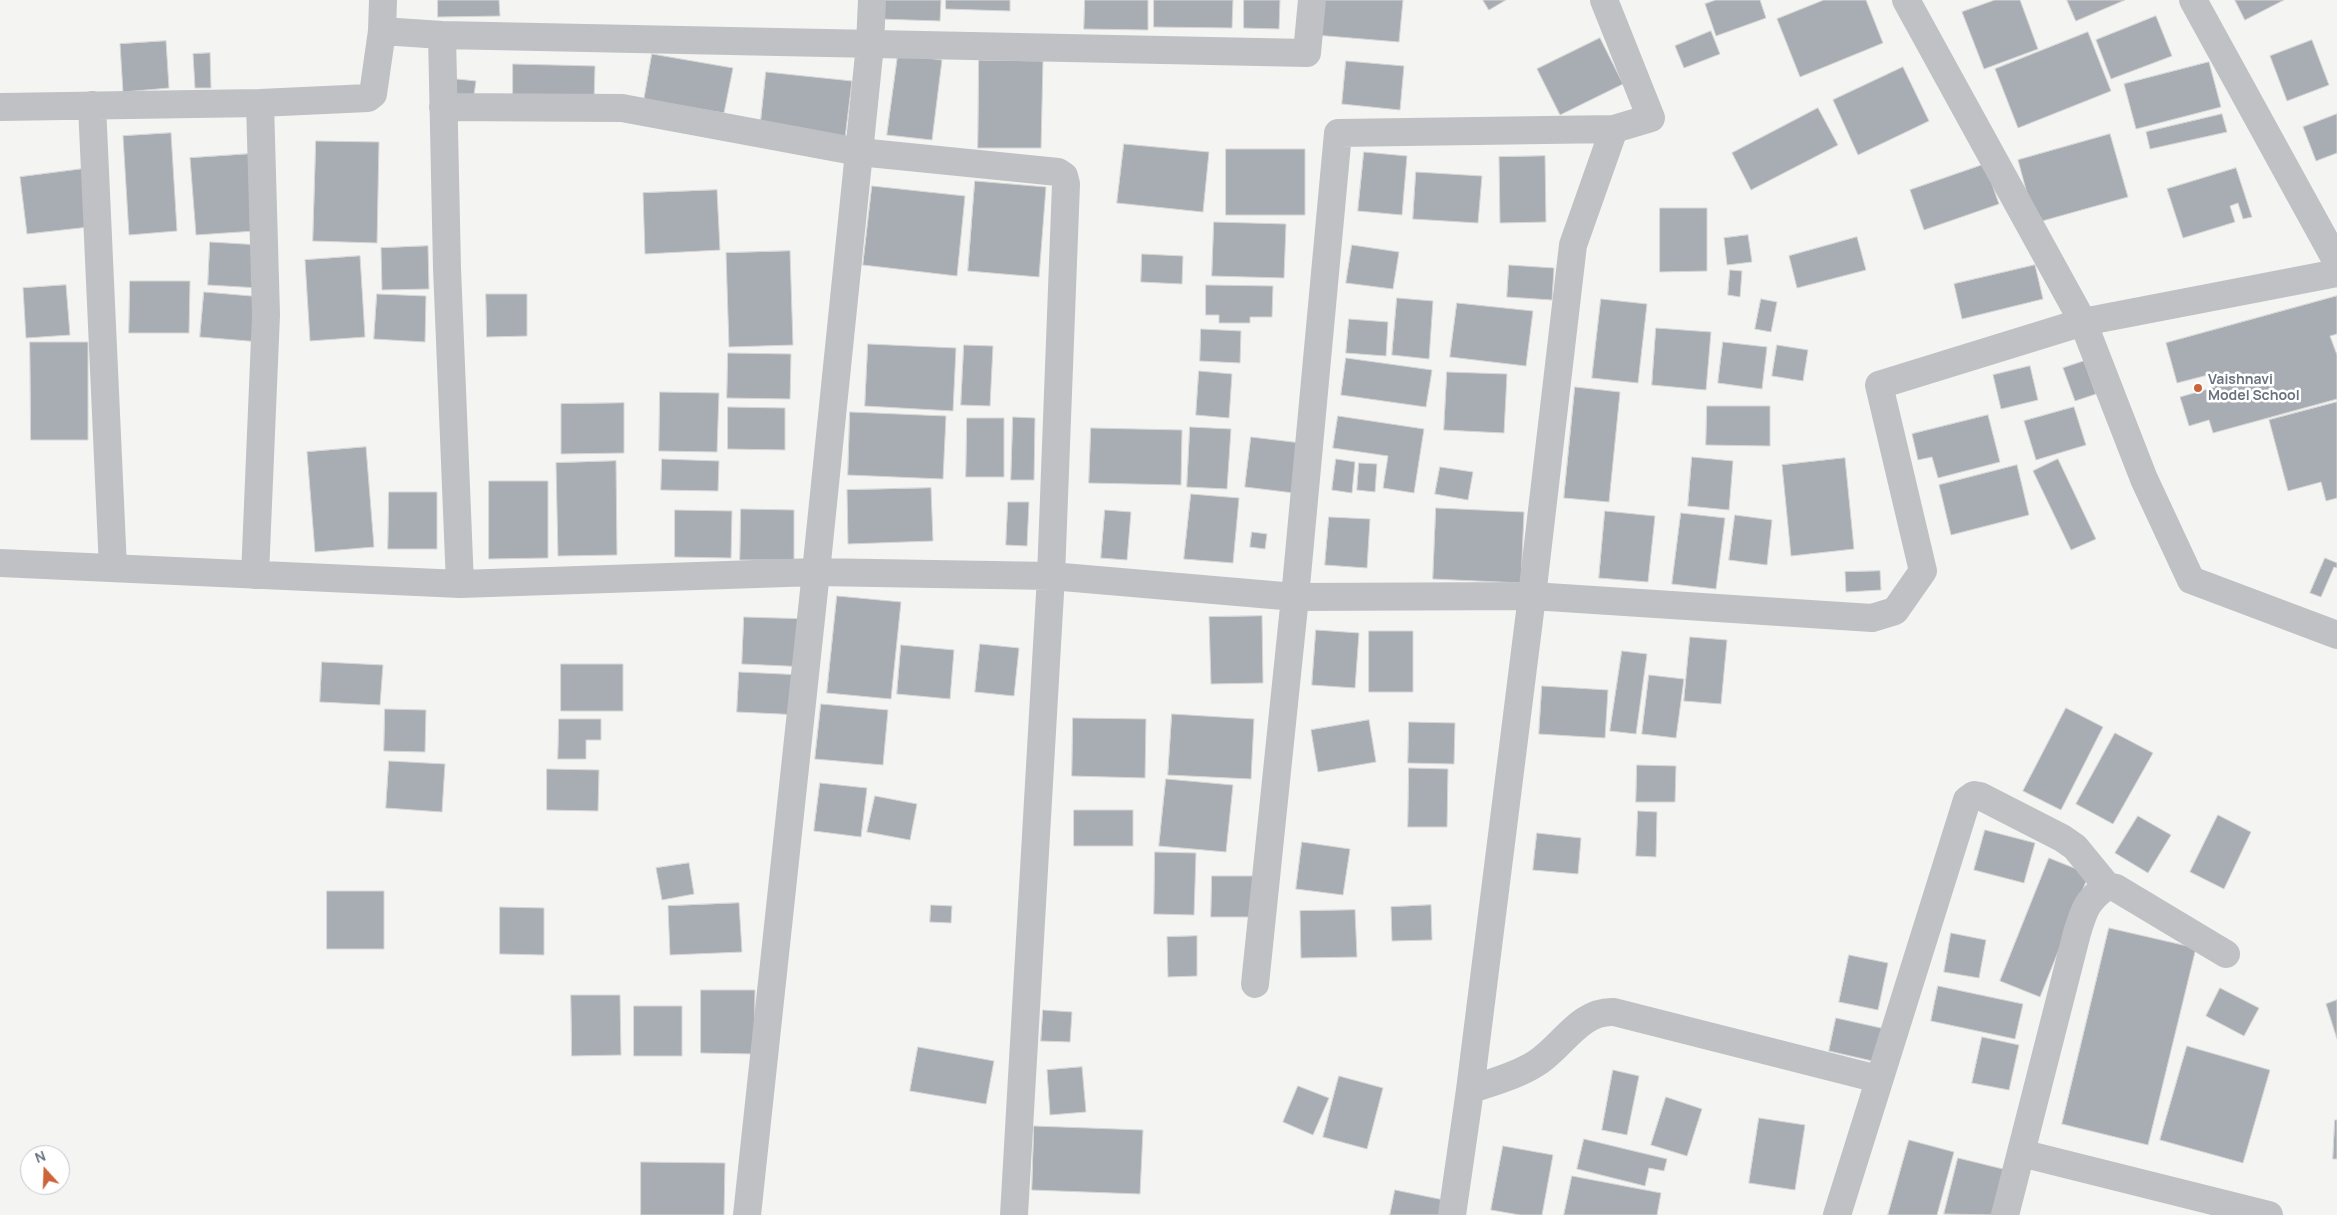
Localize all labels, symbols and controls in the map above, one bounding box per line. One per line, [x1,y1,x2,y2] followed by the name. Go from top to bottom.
[2208,372,2300,404] place label: Vaishnavi Model School
[2192,382,2204,394] marker: Vaishnavi Model School
[20,1145,70,1195] north arrow
[32,1146,48,1167] text: N

